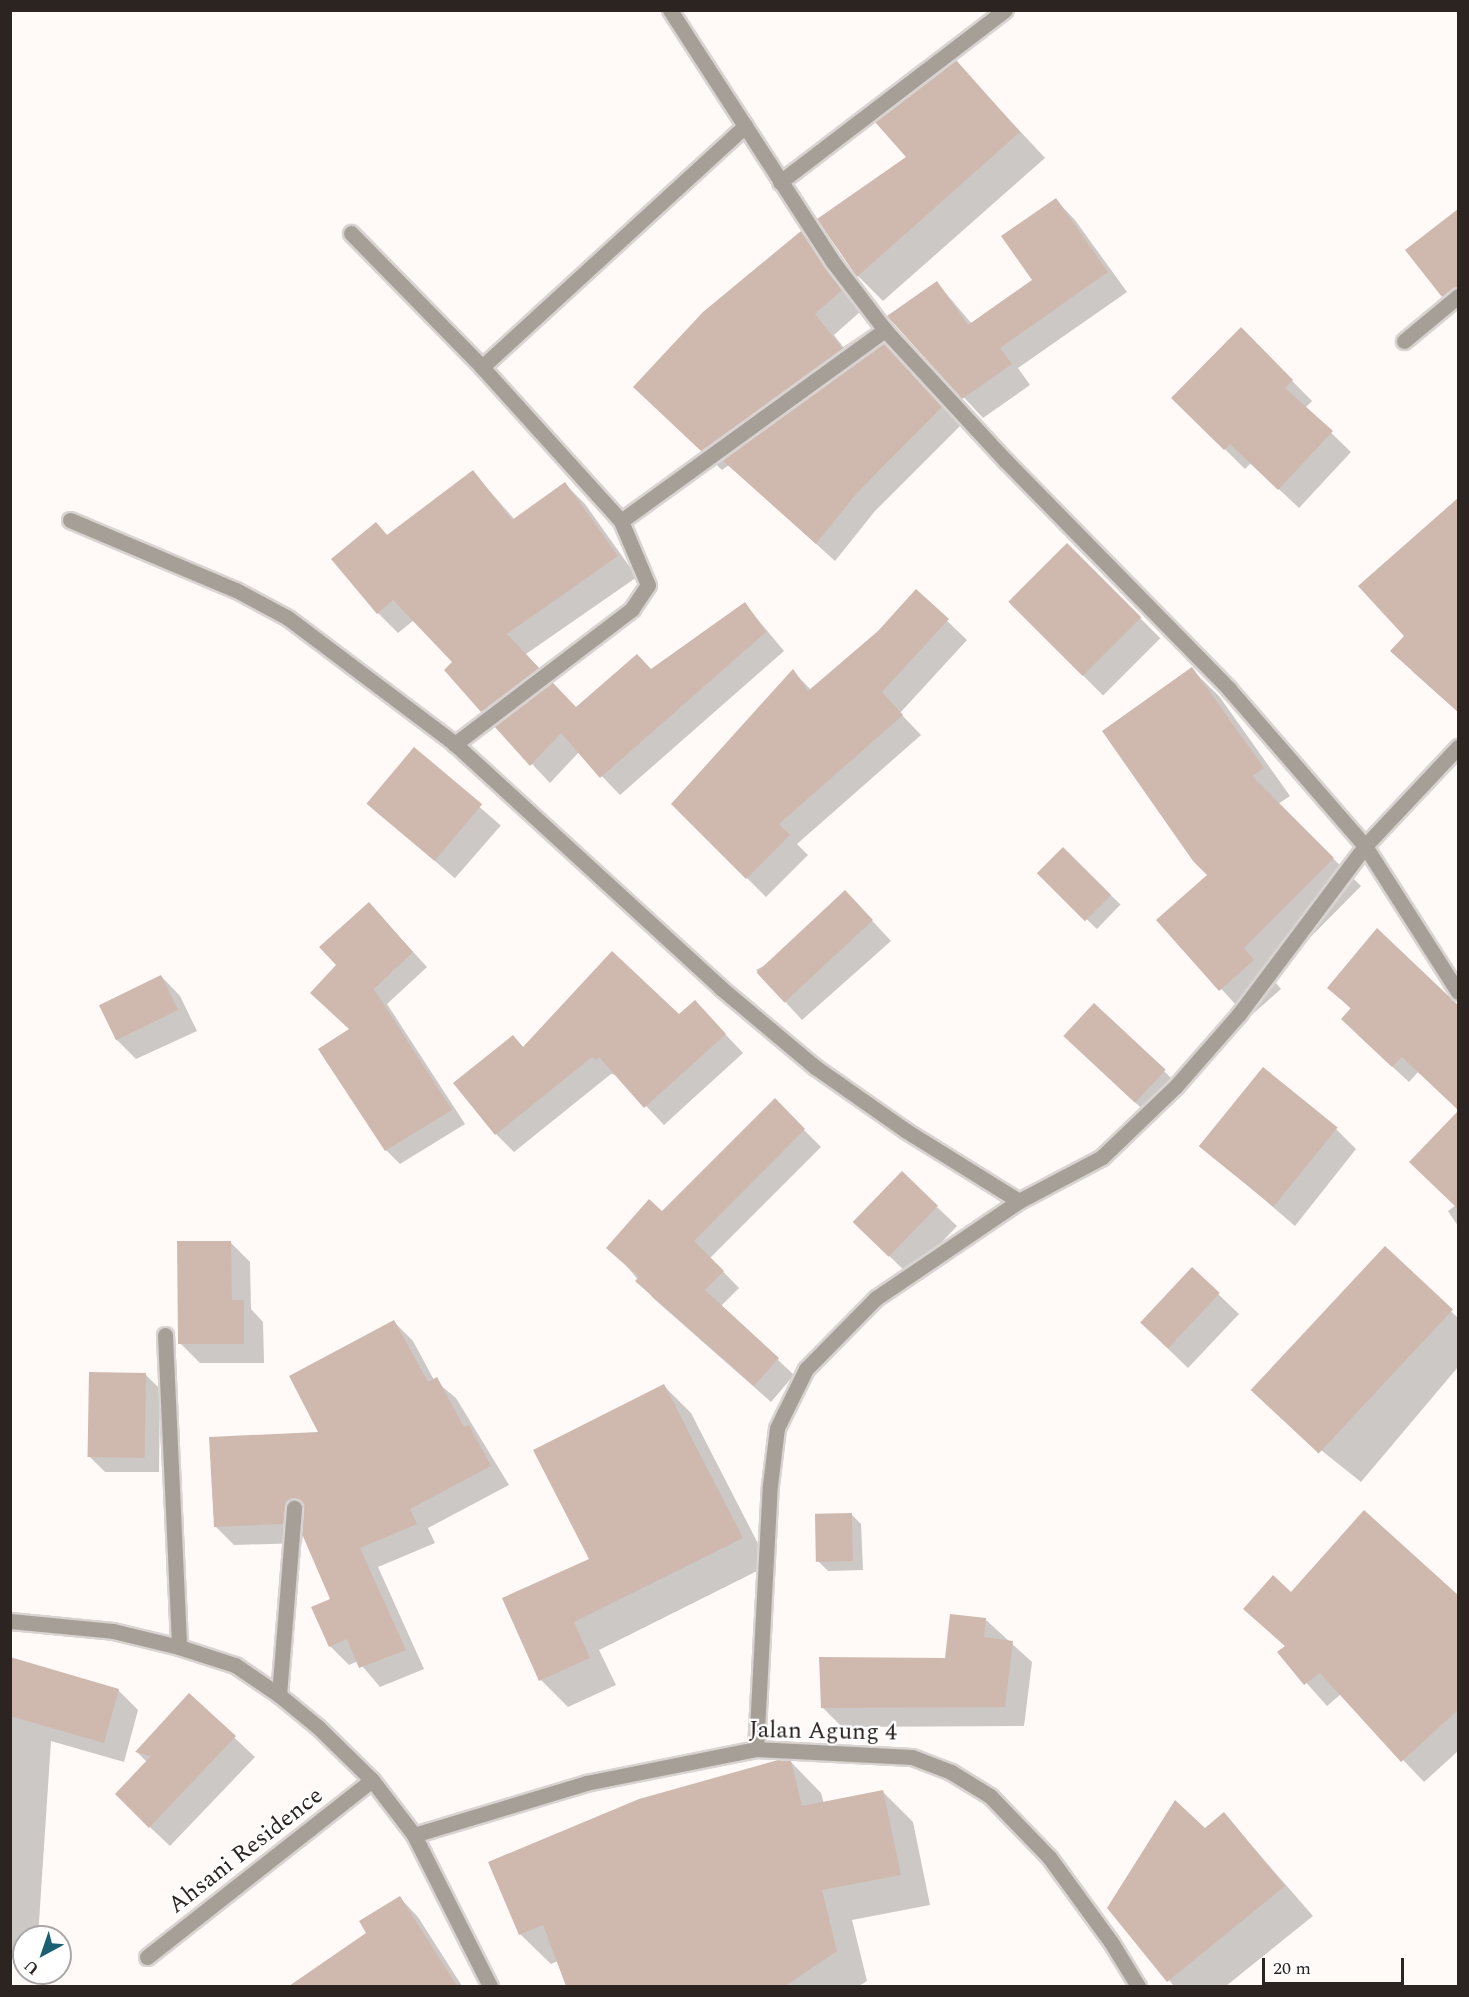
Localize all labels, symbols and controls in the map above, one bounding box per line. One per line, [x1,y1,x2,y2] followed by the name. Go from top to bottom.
[749,1716,897,1748] street label: Jalan Agung 4
[163,1782,329,1920] street label: Ahsani Residence
[12,1925,72,1985] north arrow
[1265,1946,1408,1984] scale bar
[19,1954,45,1981] text: U
[1273,1955,1311,1982] text: 20 m

